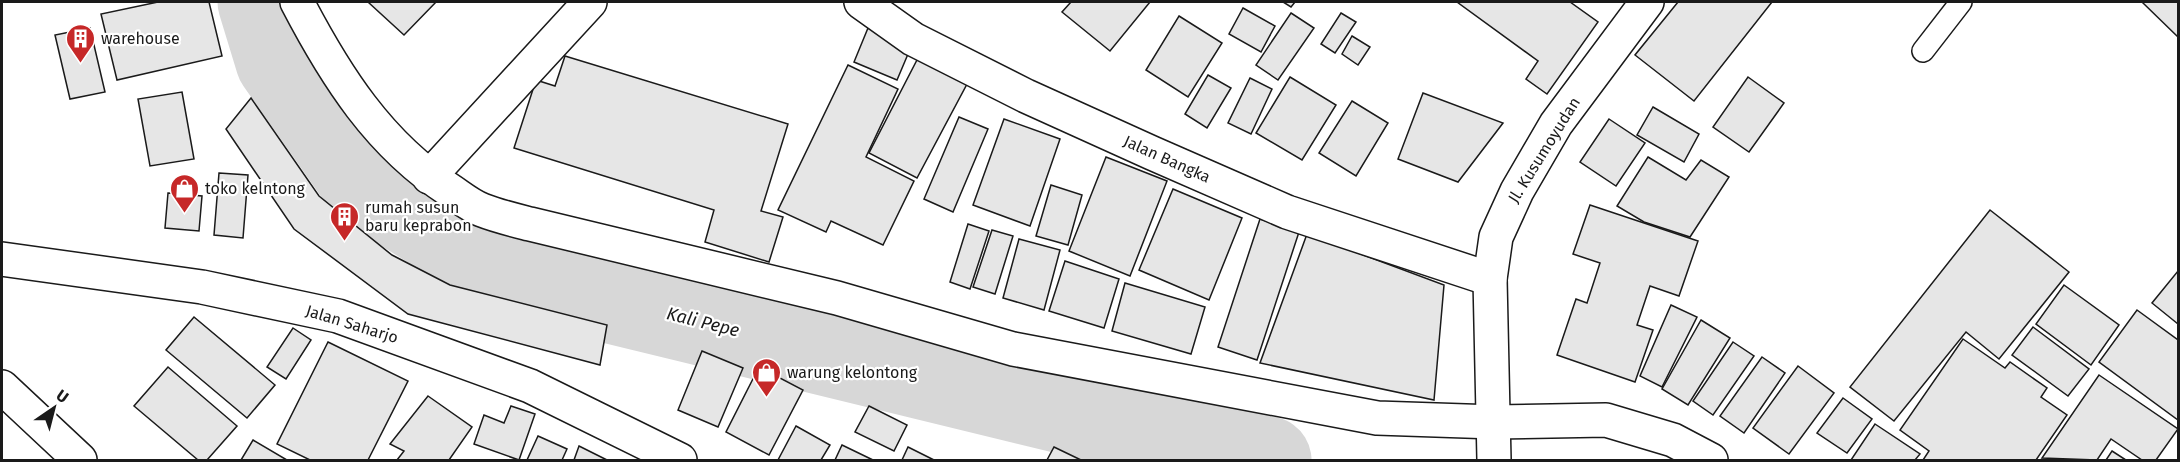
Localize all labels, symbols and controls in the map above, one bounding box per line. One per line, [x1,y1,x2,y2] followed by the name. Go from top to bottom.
[64,22,96,64] building icon: warehouse
[101,29,180,48] place label: warehouse
[1504,94,1584,206] street label: Jl. Kusumoyudan
[1121,131,1213,187] street label: Jalan Bangka
[168,172,200,214] shop icon: toko kelntong
[205,179,306,198] place label: toko kelntong
[365,198,472,235] place label: rumah susun baru keprabon
[328,200,360,242] building icon: rumah susun baru keprabon
[303,301,401,347] street label: Jalan Saharjo
[664,302,742,342] water label: Kali Pepe
[750,356,782,398] shop icon: warung kelontong
[787,363,918,382] place label: warung kelontong
[24,378,84,438] north arrow
[53,385,72,407] text: U

